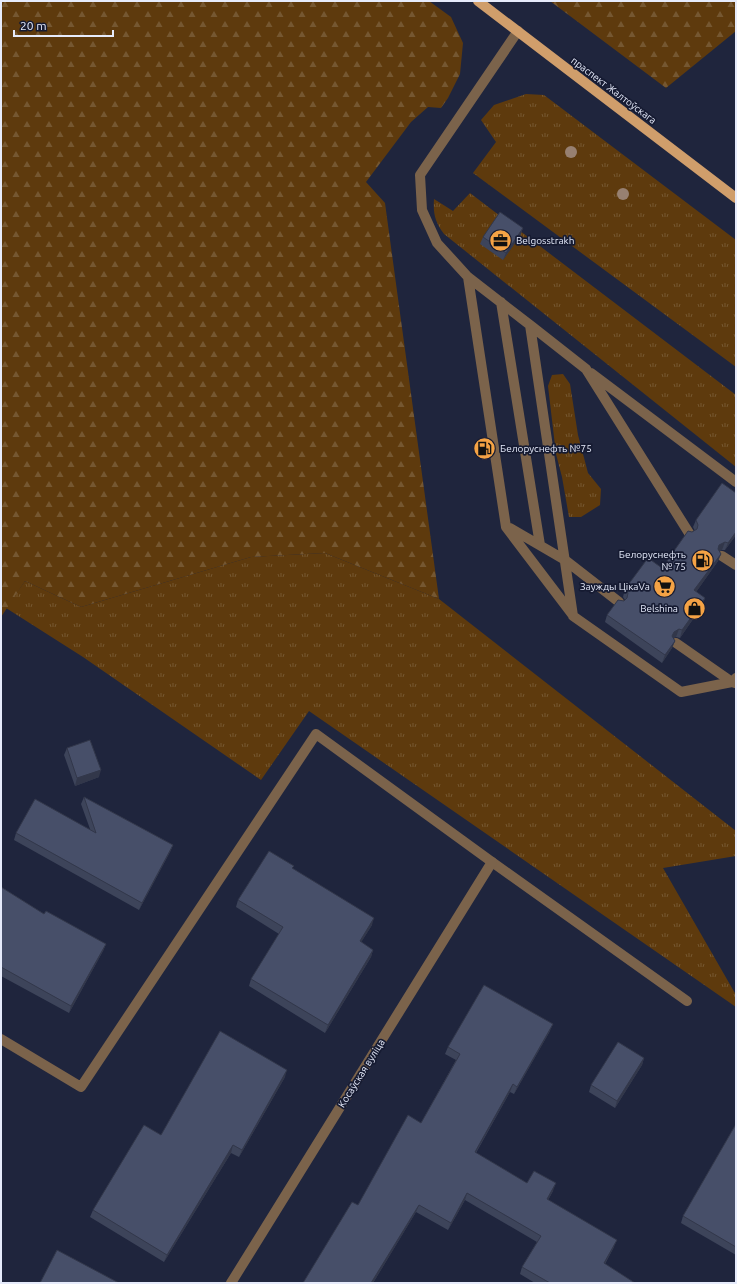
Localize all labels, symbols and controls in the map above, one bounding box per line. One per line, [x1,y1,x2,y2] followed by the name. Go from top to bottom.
[14,12,113,38] scale bar
[20,19,47,32] text: 20 m
[569,55,658,126] street label: праспект Жалтоўскага
[487,227,513,253] office icon: Belgosstrakh
[516,235,574,246] place label: Belgosstrakh
[471,435,497,461] fuel station icon: Белоруснефть №75
[500,443,592,454] place label: Белоруснефть №75
[689,547,715,573] fuel station icon: Белоруснефть № 75
[619,549,686,572] place label: Белоруснефть № 75
[652,573,678,599] supermarket icon: Заужды ЦікаVа
[580,581,650,592] place label: Заужды ЦікаVа
[681,595,707,621] shop icon: Belshina
[640,603,678,614] place label: Belshina
[336,1037,387,1109] street label: Косаўская вуліца

